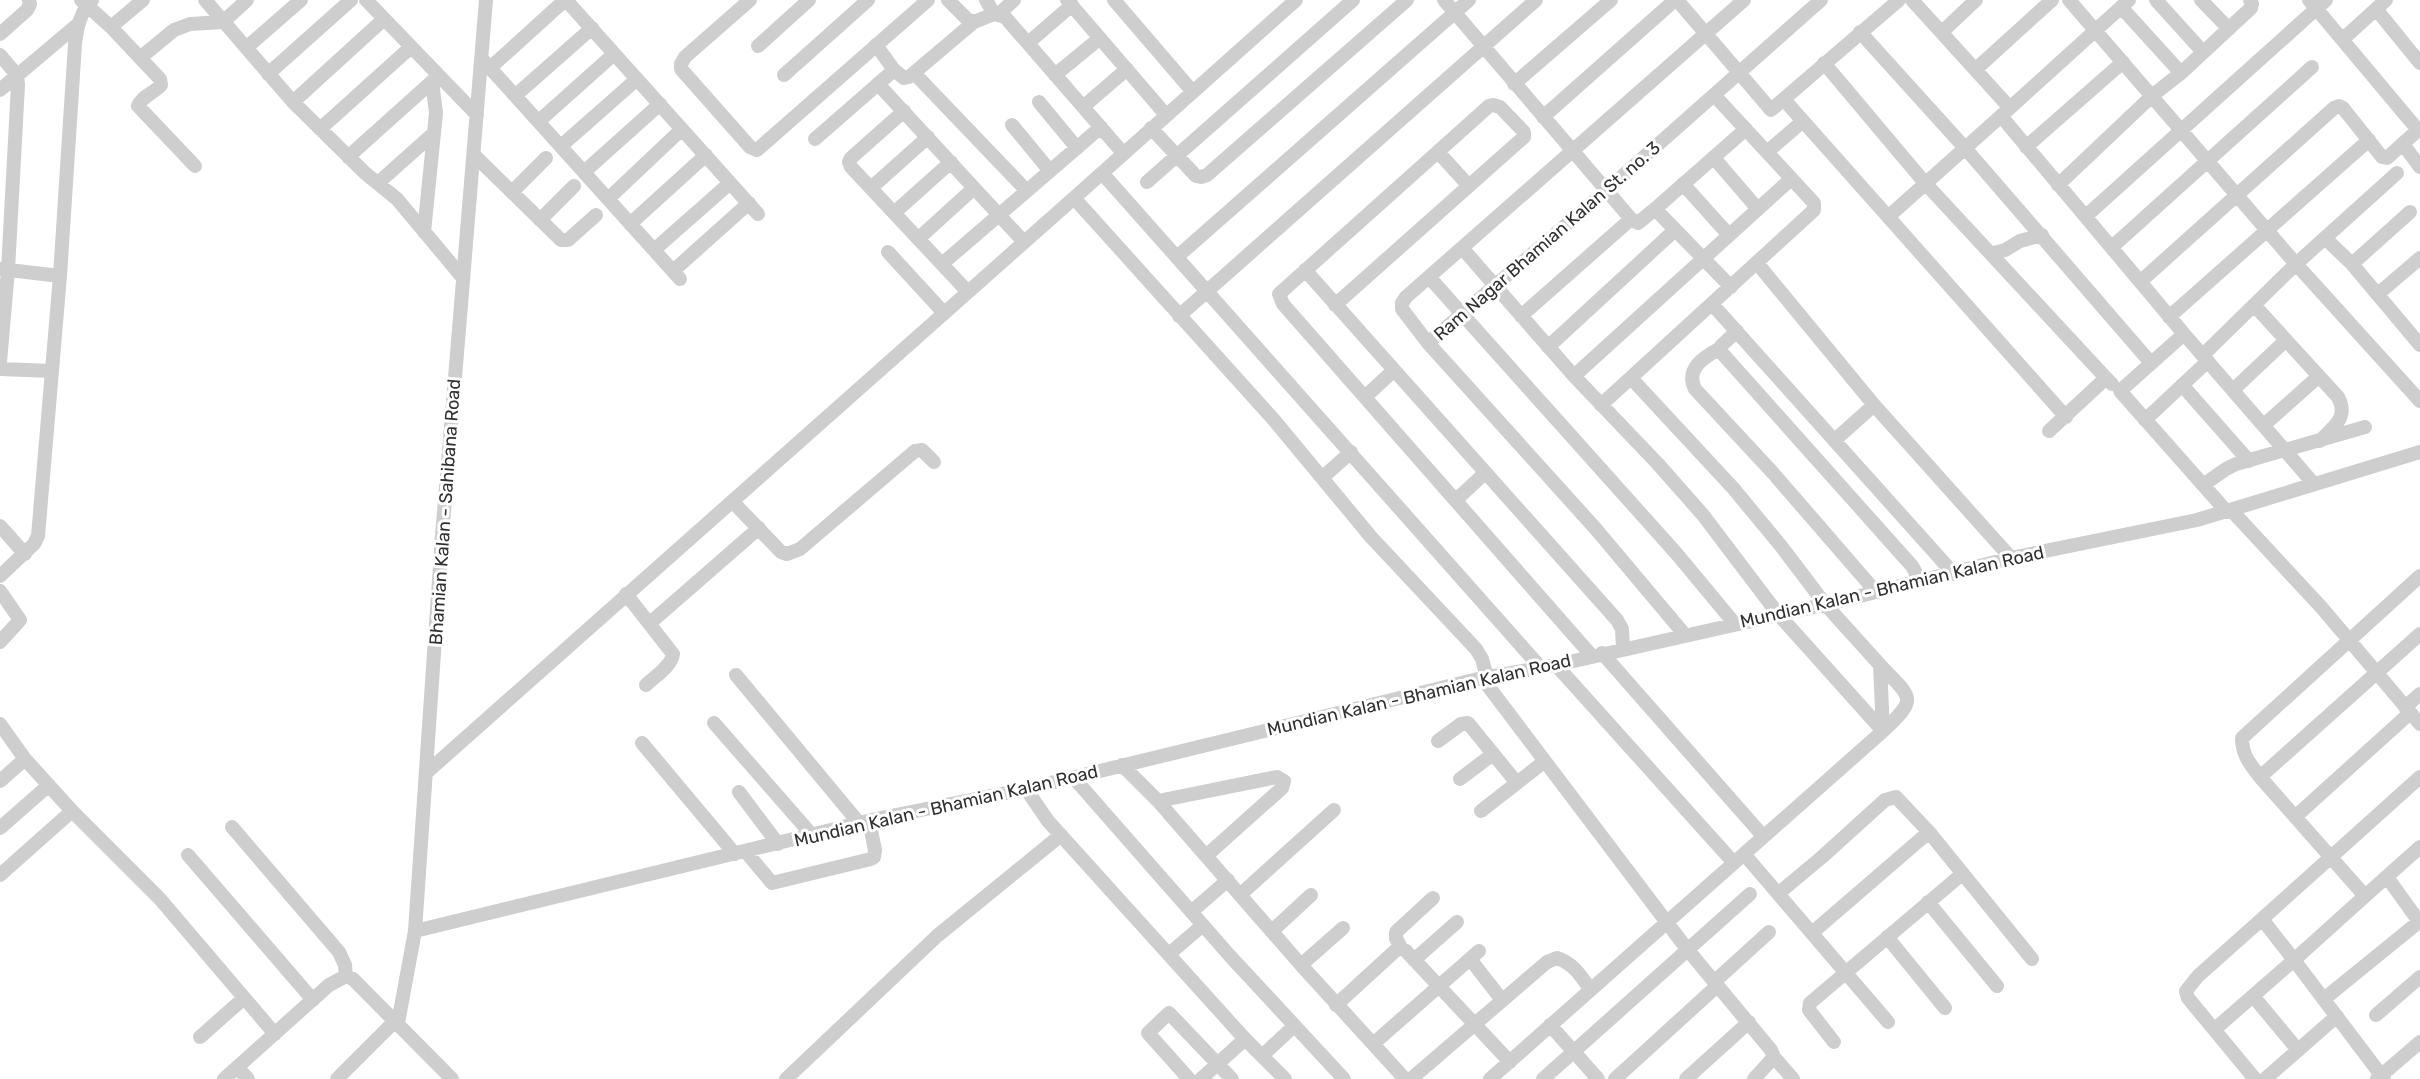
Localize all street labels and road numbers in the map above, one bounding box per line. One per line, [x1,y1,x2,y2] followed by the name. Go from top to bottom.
[1429,137,1665,345] street label: Ram Nagar Bhamian Kalan St. no. 3
[425,378,465,646] street label: Bhamian Kalan - Sahibana Road
[1738,541,2046,633] street label: Mundian Kalan - Bhamian Kalan Road
[1265,649,1573,741] street label: Mundian Kalan - Bhamian Kalan Road
[792,760,1100,852] street label: Mundian Kalan - Bhamian Kalan Road

